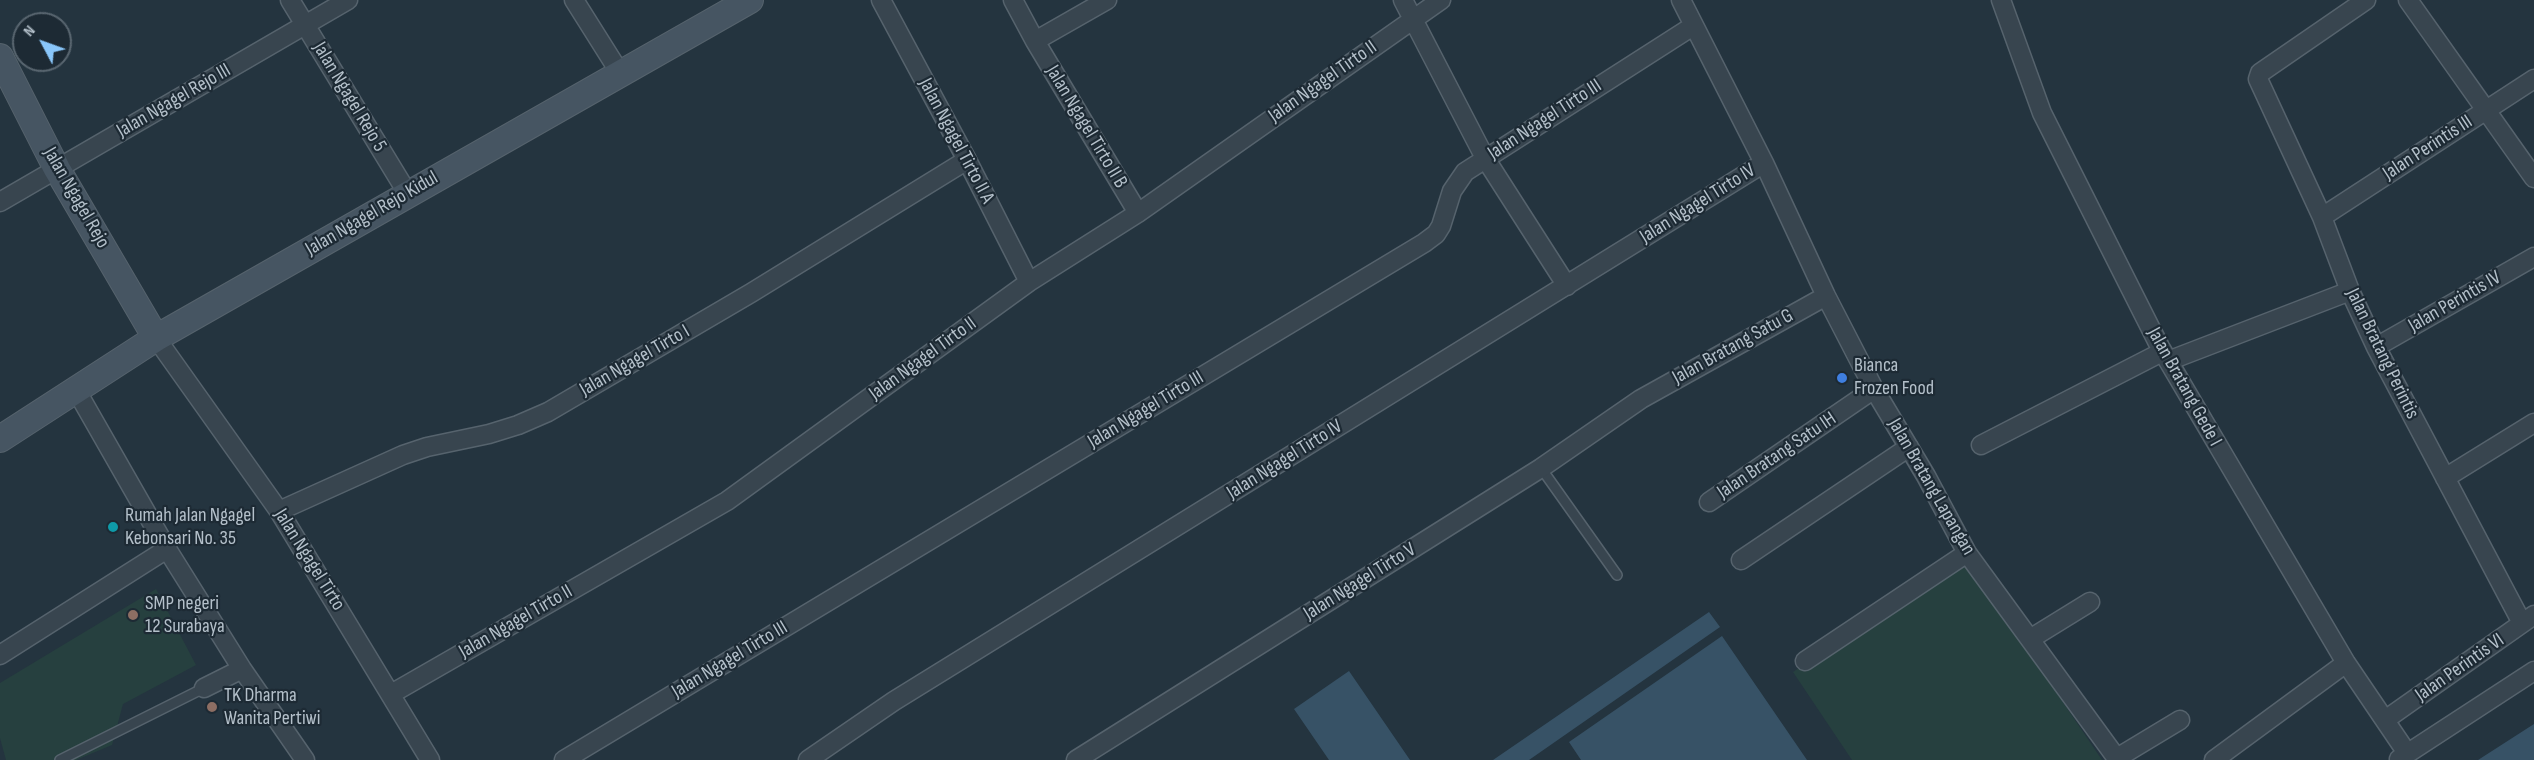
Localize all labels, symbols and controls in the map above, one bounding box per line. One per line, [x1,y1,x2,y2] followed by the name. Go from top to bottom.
[12,12,72,72] north arrow
[20,22,40,41] text: N
[1264,36,1382,128] street label: Jalan Ngagel Tirto II
[307,38,391,156] street label: Jalan Ngagel Rejo 5
[113,59,235,143] street label: Jalan Ngagel Rejo III
[1040,61,1132,193] street label: Jalan Ngagel Tirto II B
[913,74,999,208] street label: Jalan Ngagel Tirto II A
[1484,74,1606,166] street label: Jalan Ngagel Tirto III
[2379,110,2477,186] street label: Jalan Perintis III
[38,143,114,253] street label: Jalan Ngagel Rejo
[1636,159,1760,249] street label: Jalan Ngagel Tirto IV
[302,166,442,262] street label: Jalan Ngagel Rejo Kidul
[2404,266,2506,338] street label: Jalan Perintis IV
[2340,285,2424,423] street label: Jalan Bratang Perintis
[1668,304,1798,390] street label: Jalan Bratang Satu G
[865,312,981,406] street label: Jalan Ngagel Tirto II
[576,320,694,402] street label: Jalan Ngagel Tirto I
[2141,323,2227,451] street label: Jalan Bratang Gede I
[1854,354,1934,401] place label: Bianca Frozen Food
[1084,366,1208,454] street label: Jalan Ngagel Tirto III
[1835,371,1849,385] marker: Bianca Frozen Food
[1713,407,1841,505] street label: Jalan Bratang Satu IH
[1882,414,1980,560] street label: Jalan Bratang Lapangan
[1223,415,1347,505] street label: Jalan Ngagel Tirto IV
[125,504,255,551] place label: Rumah Jalan Ngagel Kebonsari No. 35
[268,505,350,615] street label: Jalan Ngagel Tirto
[106,520,120,534] marker: Rumah Jalan Ngagel Kebonsari No. 35
[1300,538,1420,626] street label: Jalan Ngagel Tirto V
[455,580,577,664] street label: Jalan Ngagel Tirto II
[145,592,225,639] place label: SMP negeri 12 Surabaya
[126,608,140,622] marker: SMP negeri 12 Surabaya
[668,616,792,704] street label: Jalan Ngagel Tirto III
[2411,629,2509,707] street label: Jalan Perintis VI
[224,684,321,731] place label: TK Dharma Wanita Pertiwi
[205,700,219,714] marker: TK Dharma Wanita Pertiwi

